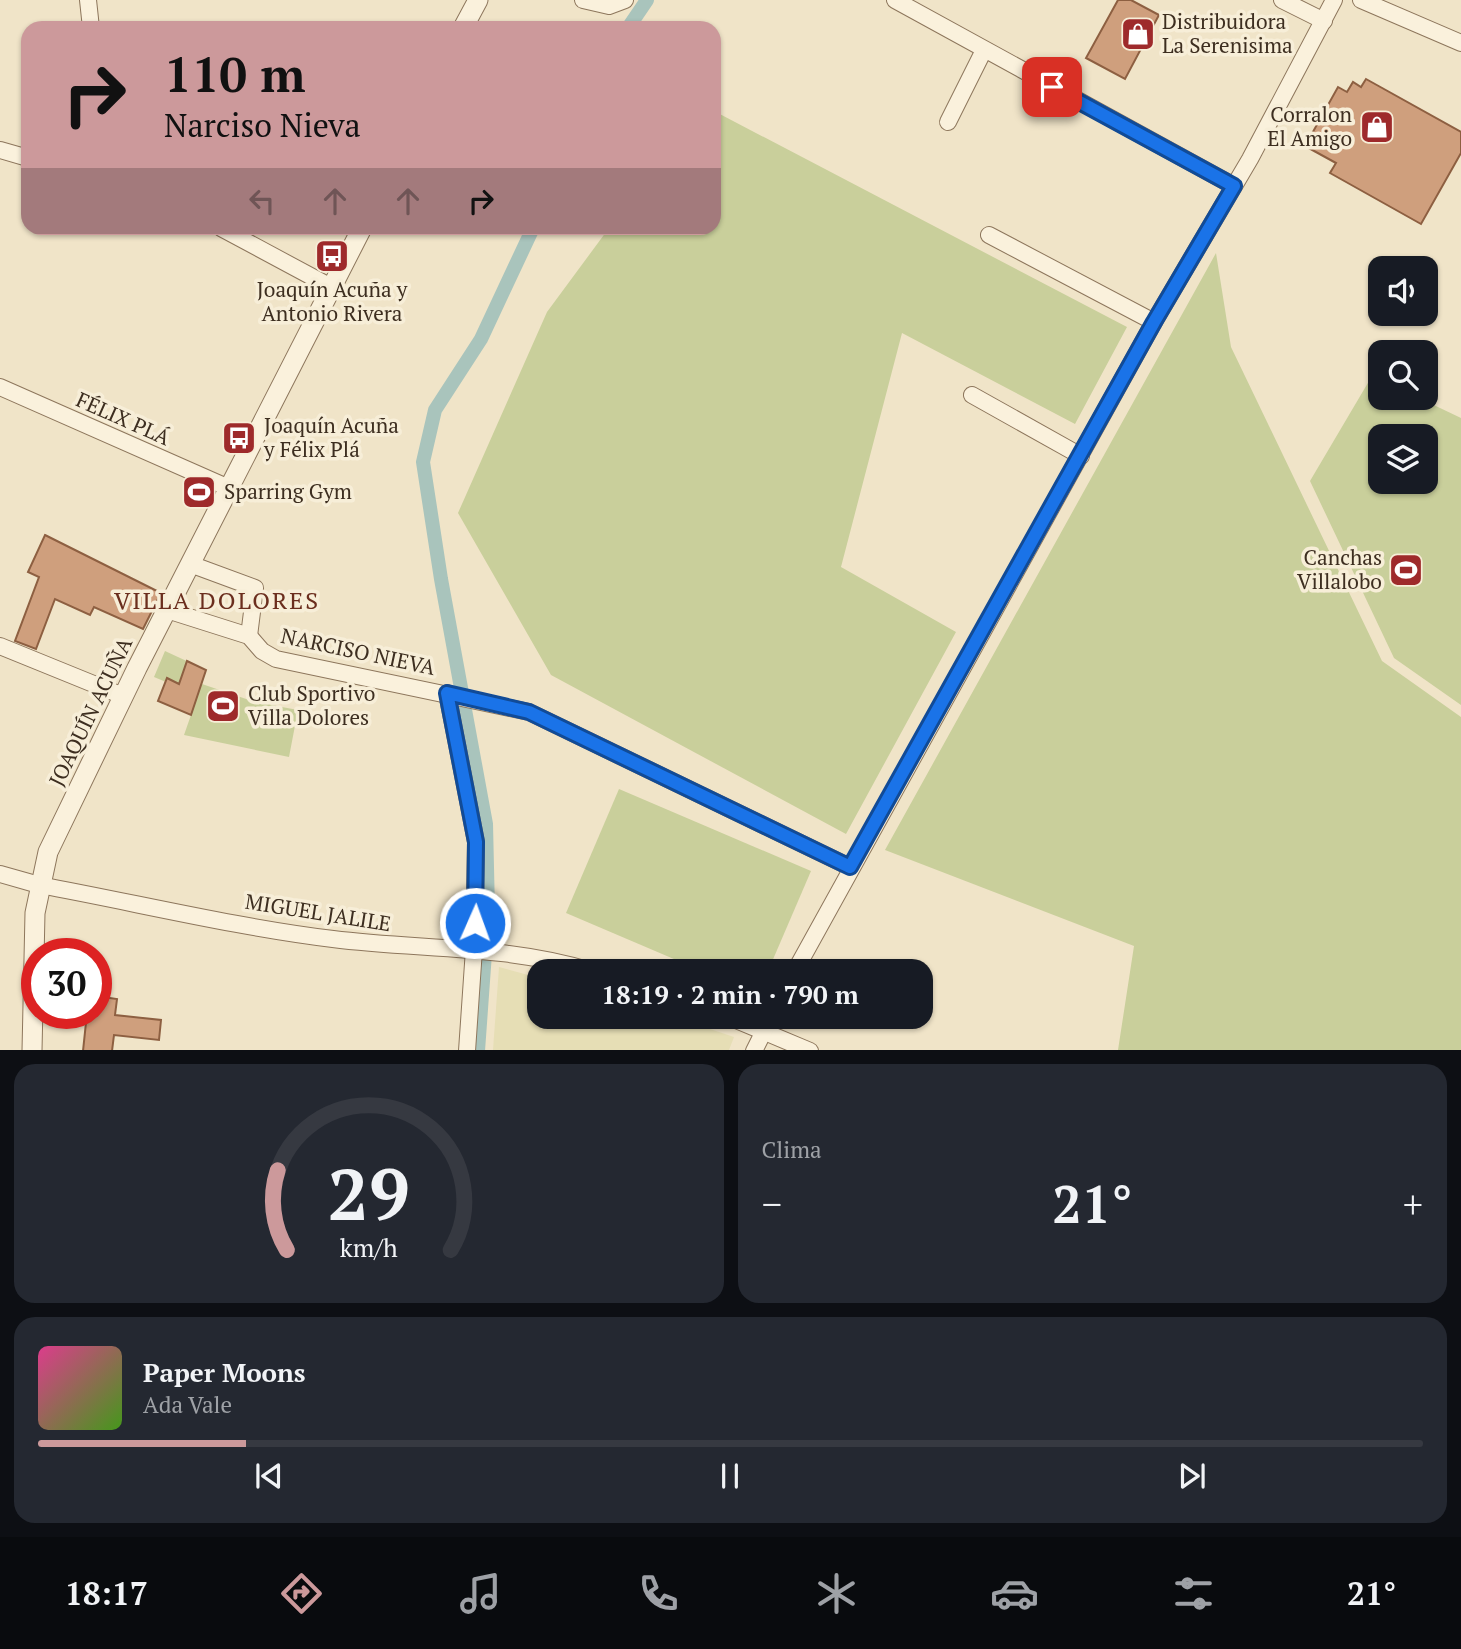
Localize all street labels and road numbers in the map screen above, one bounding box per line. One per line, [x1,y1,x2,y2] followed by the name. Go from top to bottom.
[72,385,175,452] street label: FÉLIX PLÁ
[279,621,438,681] street label: NARCISO NIEVA
[42,632,139,791] street label: JOAQUÍN ACUÑA
[243,887,393,937] street label: MIGUEL JALILE

